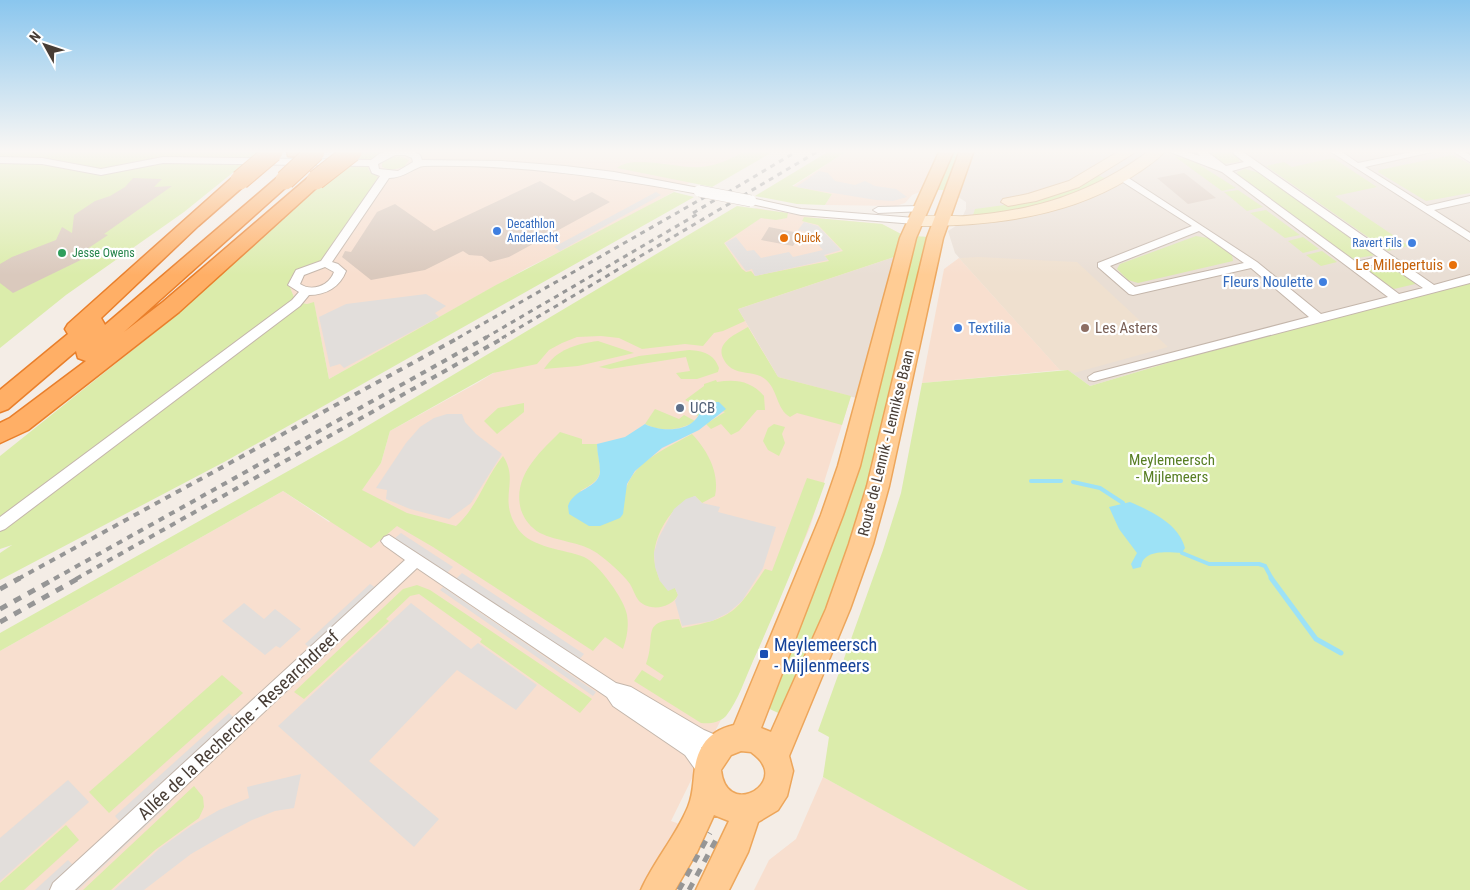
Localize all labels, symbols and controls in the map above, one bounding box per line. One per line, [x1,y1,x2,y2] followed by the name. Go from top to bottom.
[20,20,70,70] north arrow
[26,28,44,45] text: N
[507,217,559,245] place label: Decathlon Anderlecht
[491,225,503,237] marker: Decathlon Anderlecht
[794,231,821,245] place label: Quick
[778,232,790,244] marker: Quick
[1352,236,1402,250] place label: Ravert Fils
[1406,237,1418,249] marker: Ravert Fils
[72,246,135,260] place label: Jesse Owens
[56,247,68,259] marker: Jesse Owens
[1355,256,1443,274] place label: Le Millepertuis
[1447,259,1459,271] marker: Le Millepertuis
[1223,273,1313,291] place label: Fleurs Noulette
[1317,276,1329,288] marker: Fleurs Noulette
[968,319,1011,337] place label: Textilia
[1095,319,1158,337] place label: Les Asters
[952,322,964,334] marker: Textilia
[1079,322,1091,334] marker: Les Asters
[854,348,918,538] street label: Route de Lennik - Lennikse Baan
[690,399,715,417] place label: UCB
[674,402,686,414] marker: UCB
[1129,451,1215,486] park label: Meylemeersch - Mijlemeers
[133,626,343,824] street label: Allée de la Recherche - Researchdreef
[774,634,877,676] place label: Meylemeersch - Mijlenmeers
[758,648,770,660] marker: Meylemeersch - Mijlenmeers

